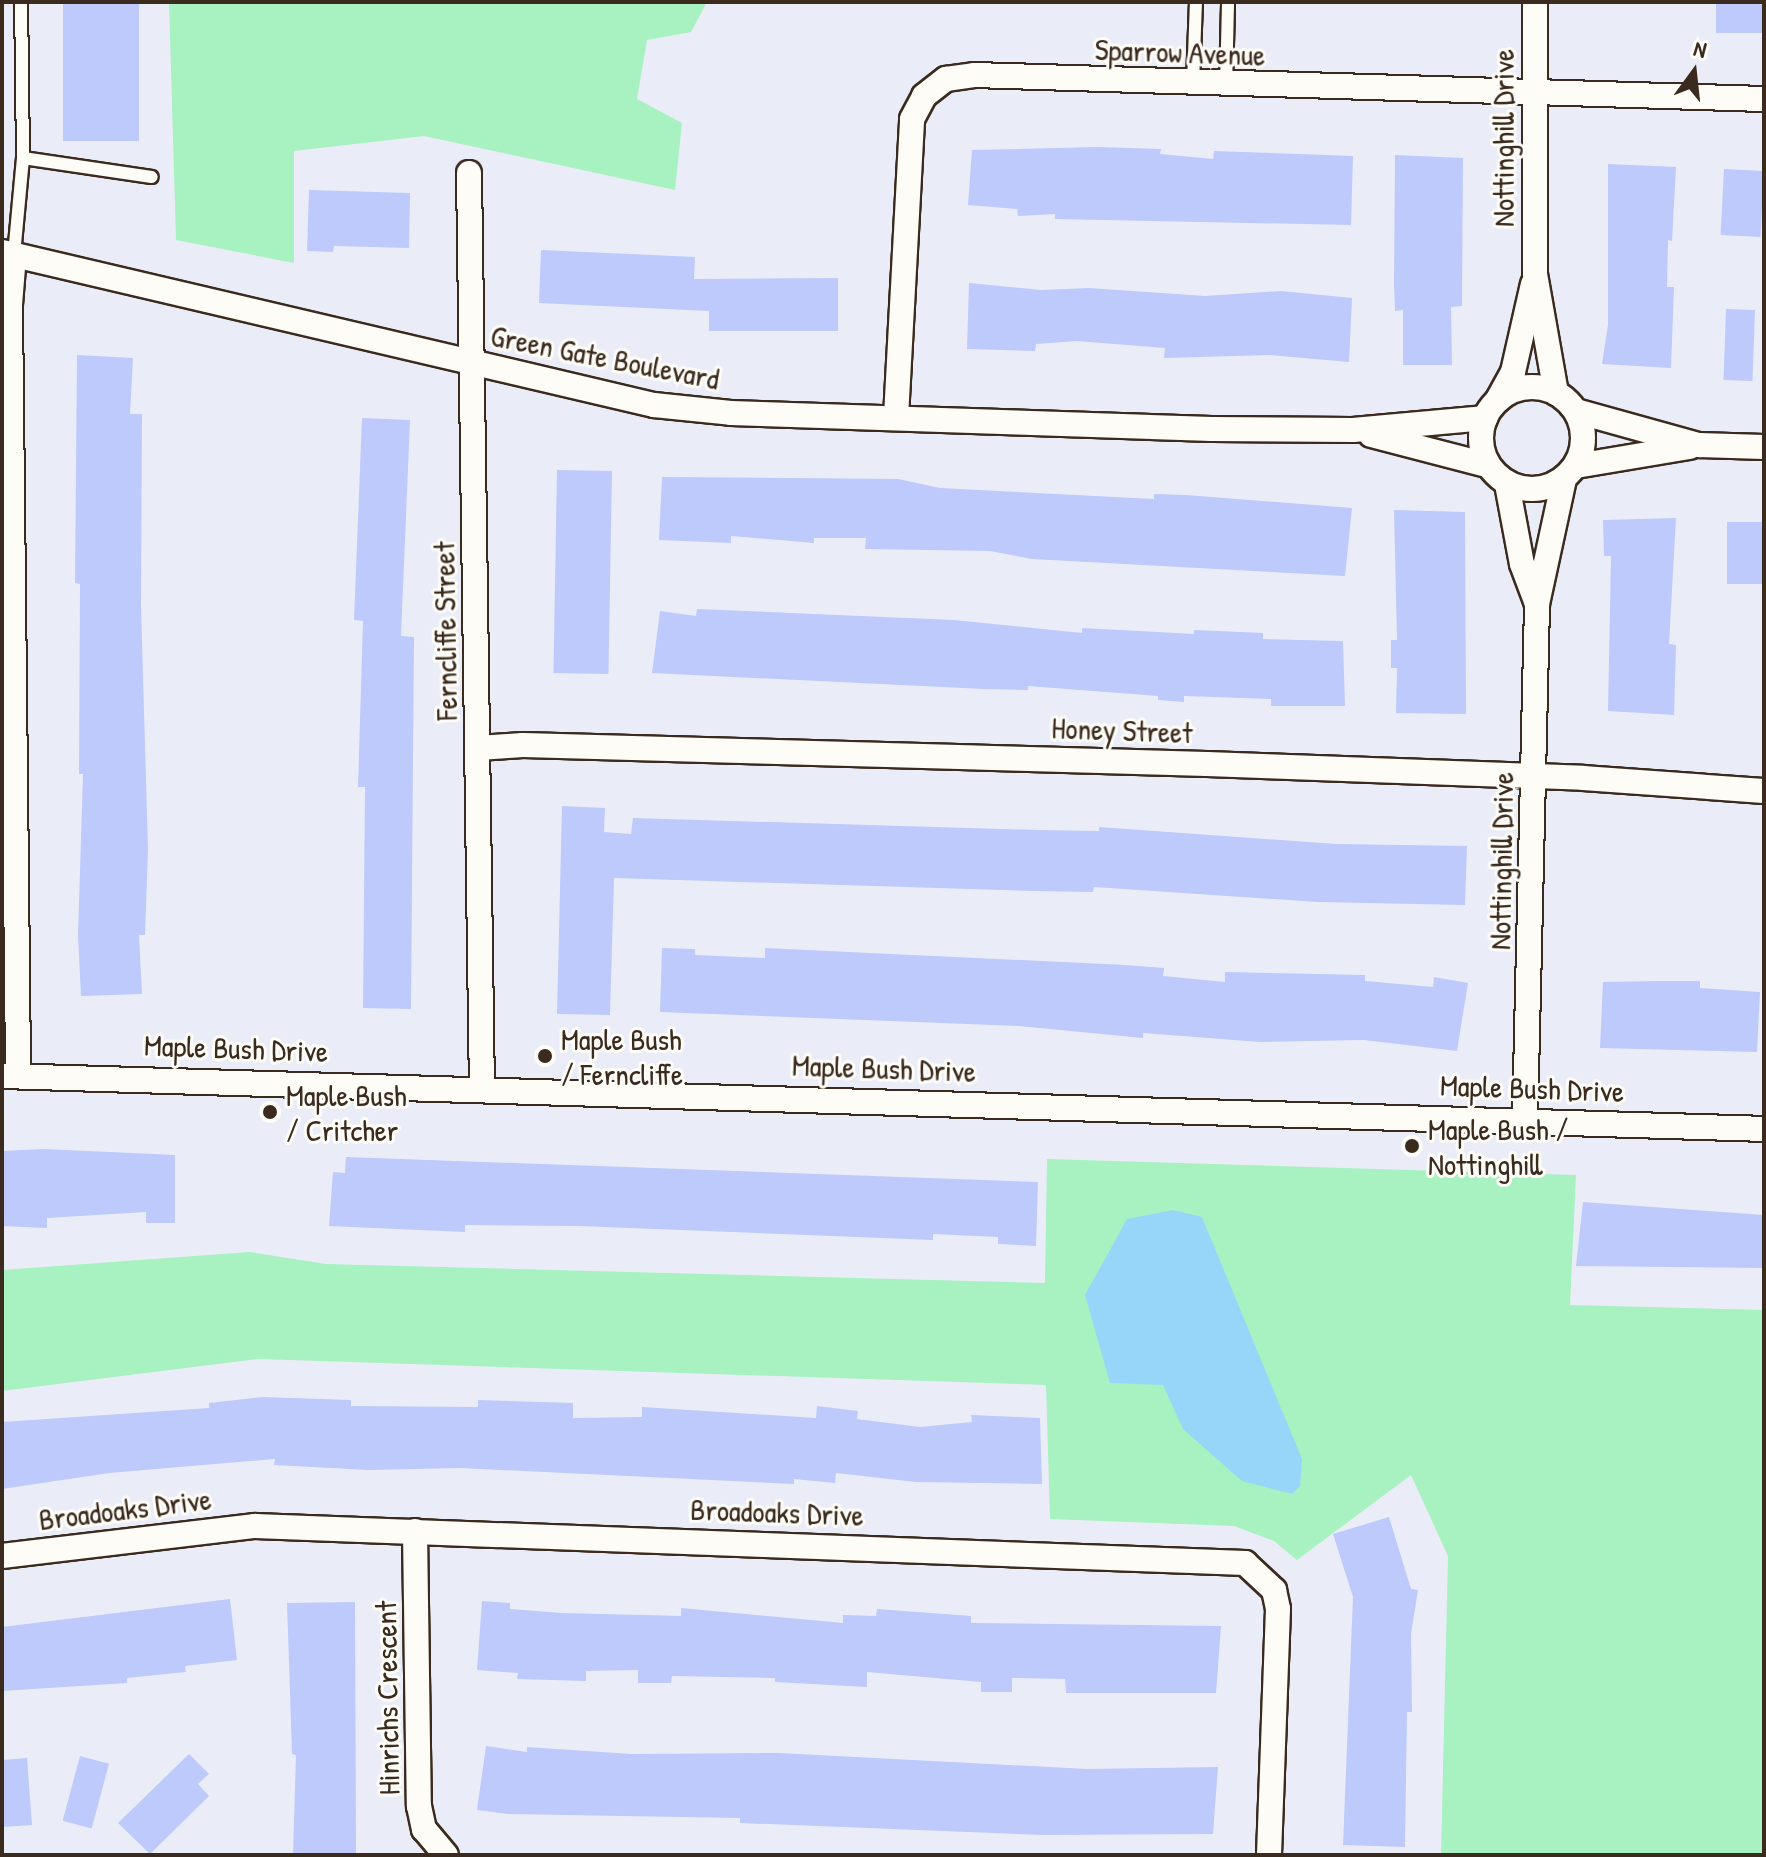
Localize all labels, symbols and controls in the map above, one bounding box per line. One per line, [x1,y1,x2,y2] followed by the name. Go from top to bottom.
[1094,31,1266,73] street label: Sparrow Avenue
[1654,32,1734,112] north arrow
[1691,33,1710,65] text: N
[1485,49,1521,227] street label: Nottinghill Drive
[488,317,722,397] street label: Green Gate Boulevard
[425,541,465,721] street label: Ferncliffe Street
[1051,710,1193,750] street label: Honey Street
[1481,772,1521,950] street label: Nottinghill Drive
[561,1021,683,1092] place label: Maple Bush / Ferncliffe
[143,1027,329,1069] street label: Maple Bush Drive
[536,1047,554,1065] marker: Maple Bush / Ferncliffe
[791,1047,977,1089] street label: Maple Bush Drive
[1439,1067,1625,1109] street label: Maple Bush Drive
[286,1077,407,1148] place label: Maple Bush / Critcher
[261,1103,279,1121] marker: Maple Bush / Critcher
[1428,1111,1568,1182] place label: Maple Bush / Nottinghill
[1403,1137,1421,1155] marker: Maple Bush / Nottinghill
[37,1481,213,1537] street label: Broadoaks Drive
[690,1491,864,1533] street label: Broadoaks Drive
[367,1601,407,1795] street label: Hinrichs Crescent

